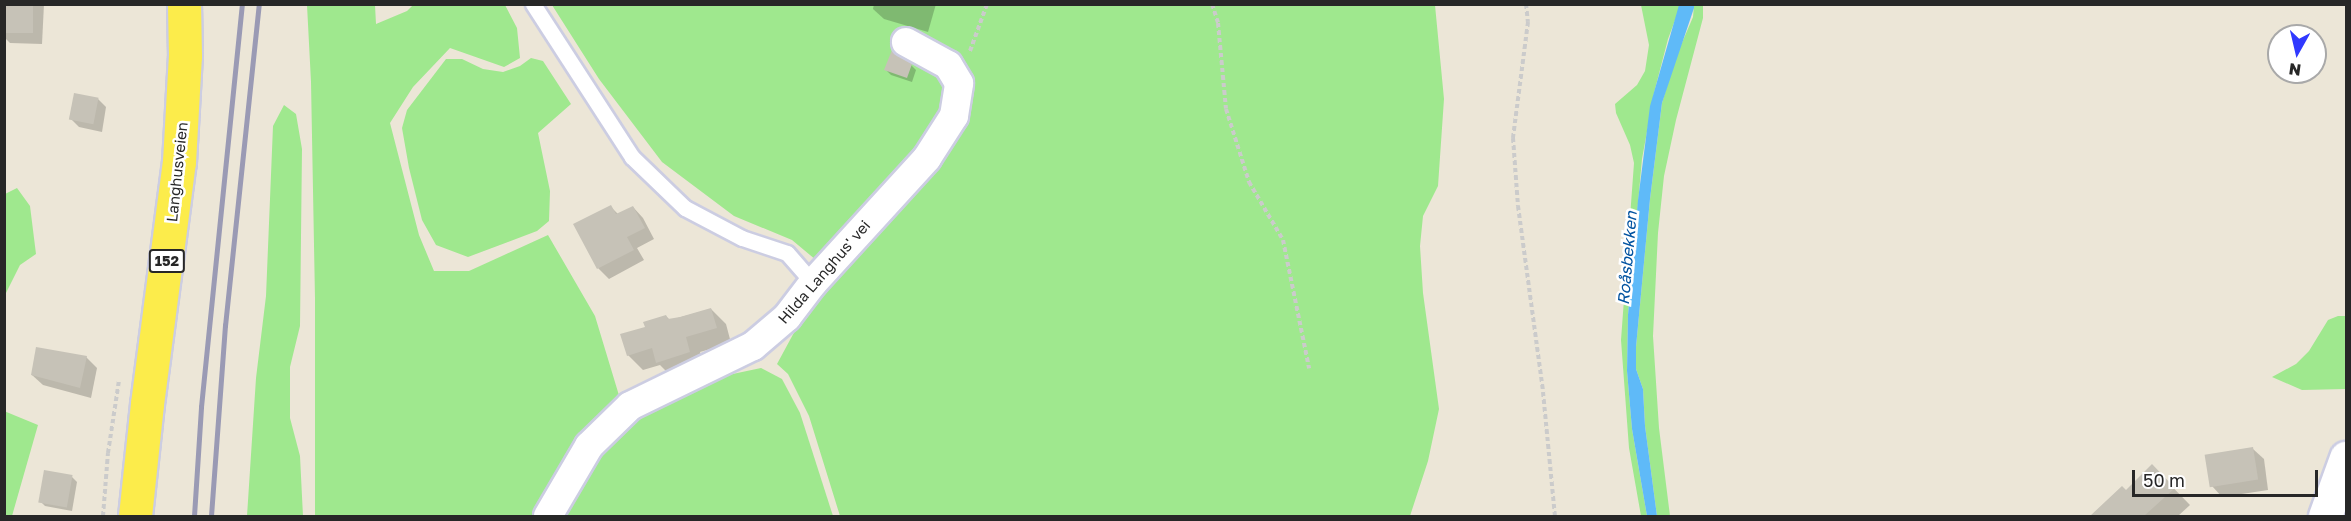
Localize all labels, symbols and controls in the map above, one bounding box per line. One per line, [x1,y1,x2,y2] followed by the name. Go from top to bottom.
[2267,24,2327,84] north arrow
[2287,59,2302,81] text: N
[163,121,191,223] street label: Langhusveien
[1613,210,1641,306] water label: Roåsbekken
[774,217,874,327] street label: Hilda Langhus' vei
[148,250,186,272] road number: 152
[2135,458,2321,496] scale bar
[2143,469,2185,491] text: 50 m

